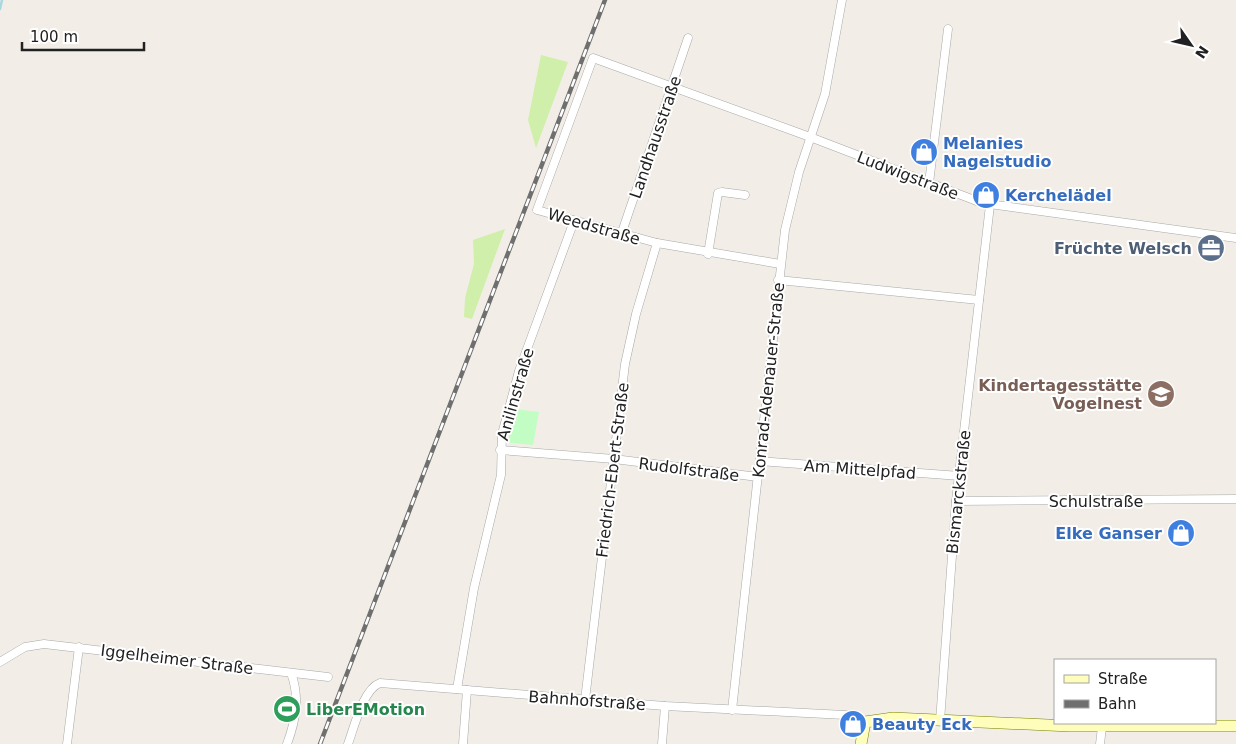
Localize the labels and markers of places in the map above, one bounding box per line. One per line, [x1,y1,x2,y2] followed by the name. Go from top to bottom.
[943,134,1051,171] place label: Melanies Nagelstudio
[909,137,939,167] shop icon: Melanies Nagelstudio
[971,180,1001,210] shop icon: Kerchelädel
[1005,186,1112,205] place label: Kerchelädel
[1196,233,1226,263] office icon: Früchte Welsch
[1054,239,1192,258] place label: Früchte Welsch
[978,376,1142,413] place label: Kindertagesstätte Vogelnest
[1146,379,1176,409] school or university icon: Kindertagesstätte Vogelnest
[1166,518,1196,548] shop icon: Elke Ganser
[1055,524,1162,543] place label: Elke Ganser
[272,694,302,724] sports icon: LiberEMotion
[306,700,425,719] place label: LiberEMotion
[838,709,868,739] shop icon: Beauty Eck
[872,715,972,734] place label: Beauty Eck

